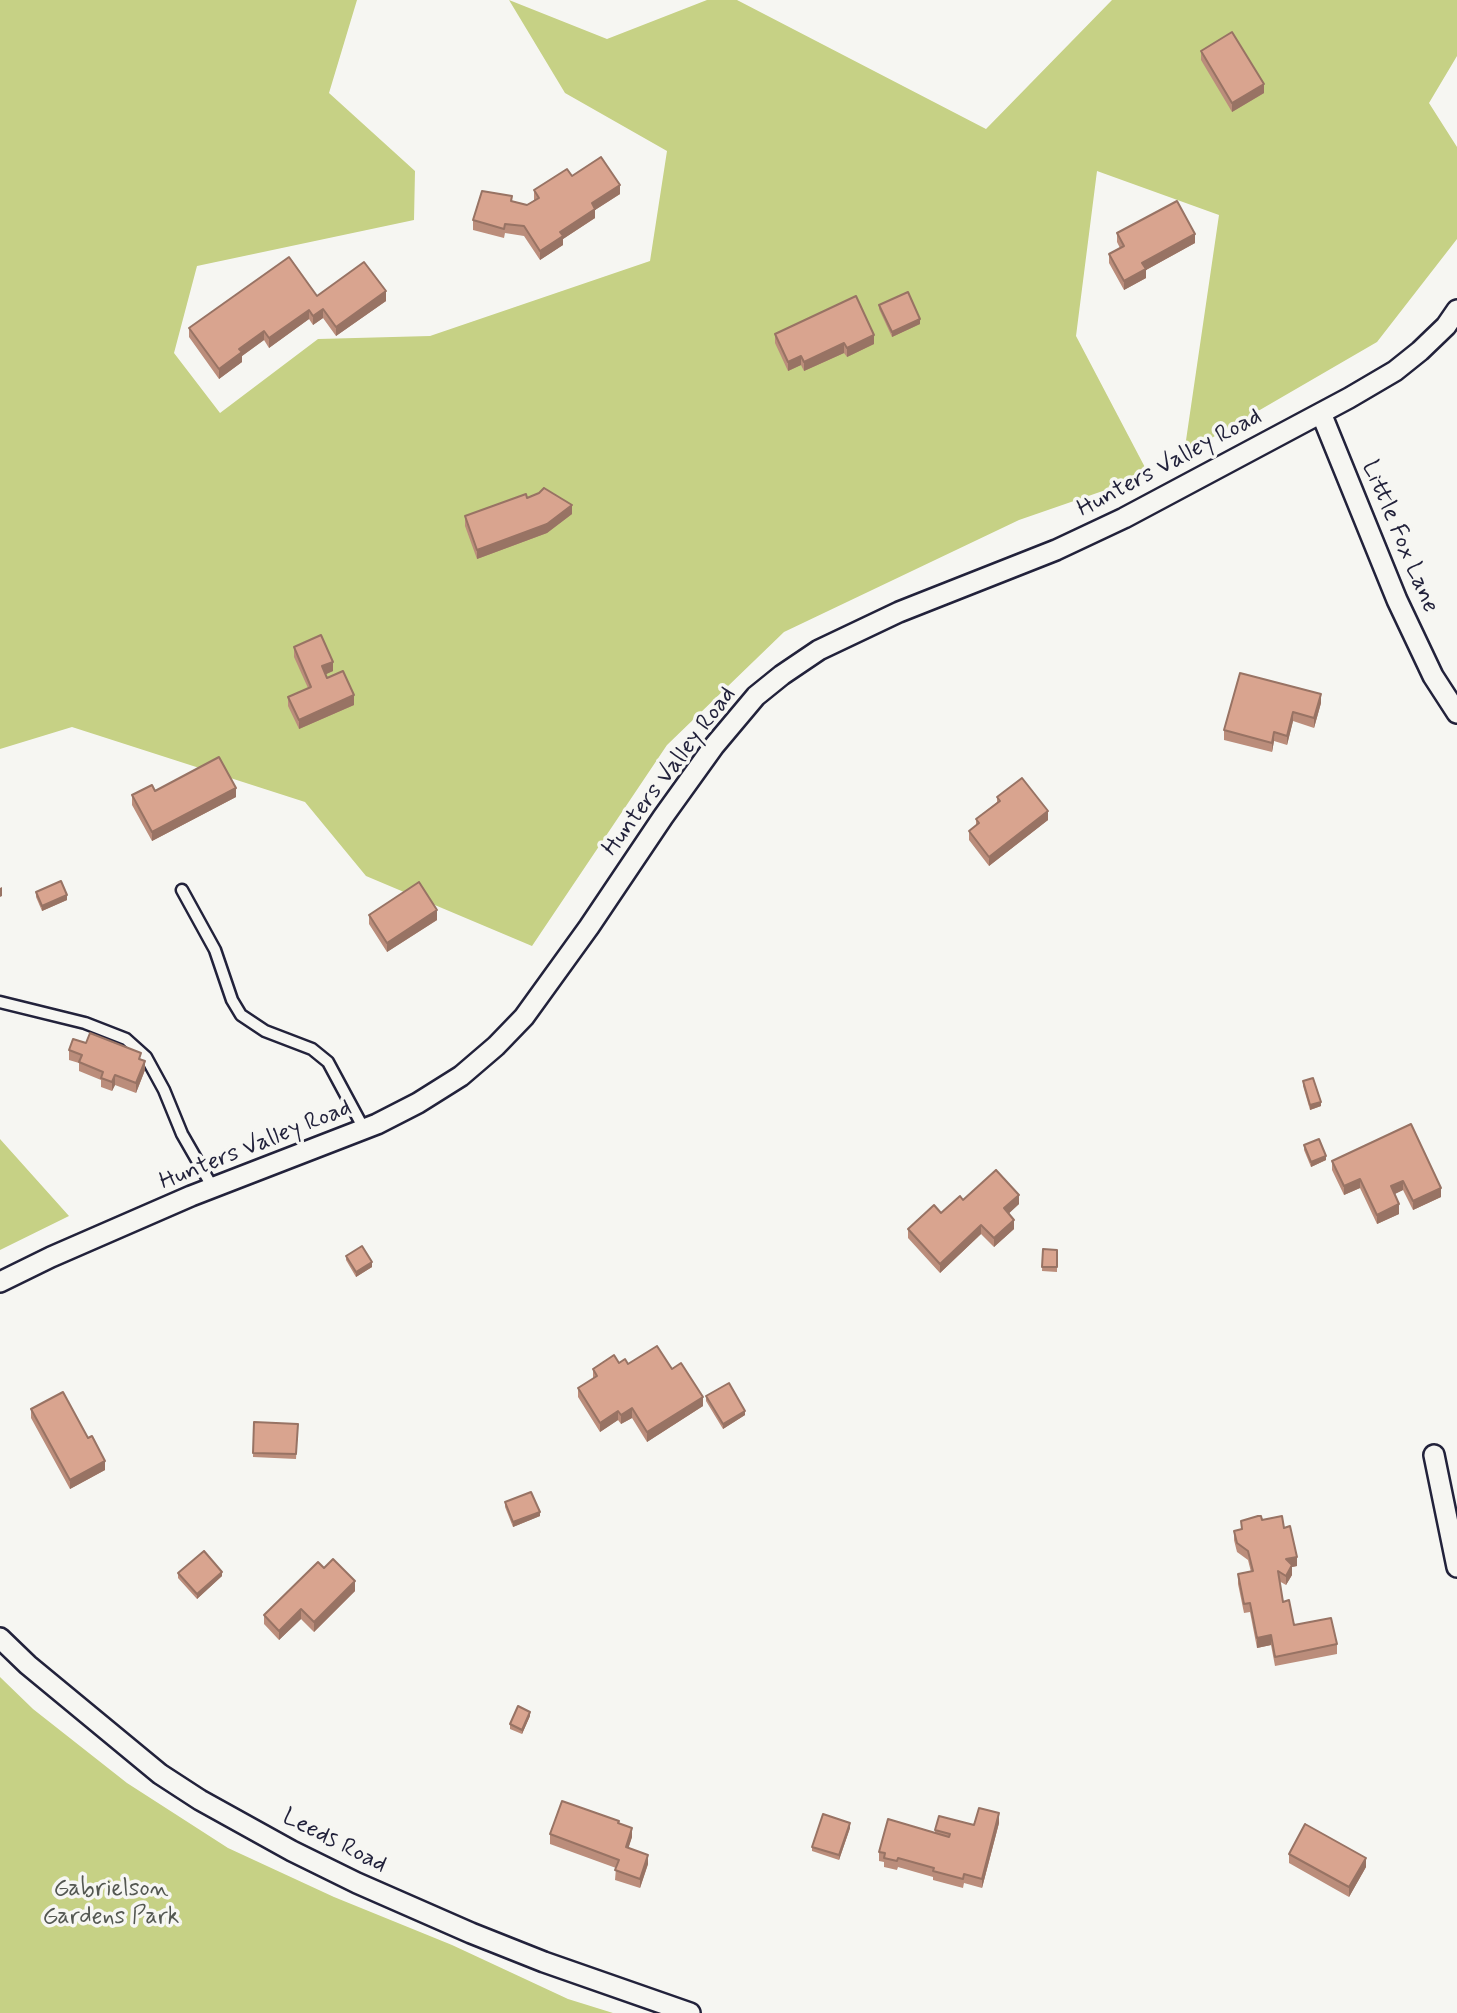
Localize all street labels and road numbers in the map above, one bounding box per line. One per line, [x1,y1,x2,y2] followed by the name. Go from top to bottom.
[1073,403,1267,525] street label: Hunters Valley Road
[1354,457,1444,617] street label: Little Fox Lane
[597,682,743,862] street label: Hunters Valley Road
[156,1094,356,1198] street label: Hunters Valley Road
[277,1803,391,1881] street label: Leeds Road

